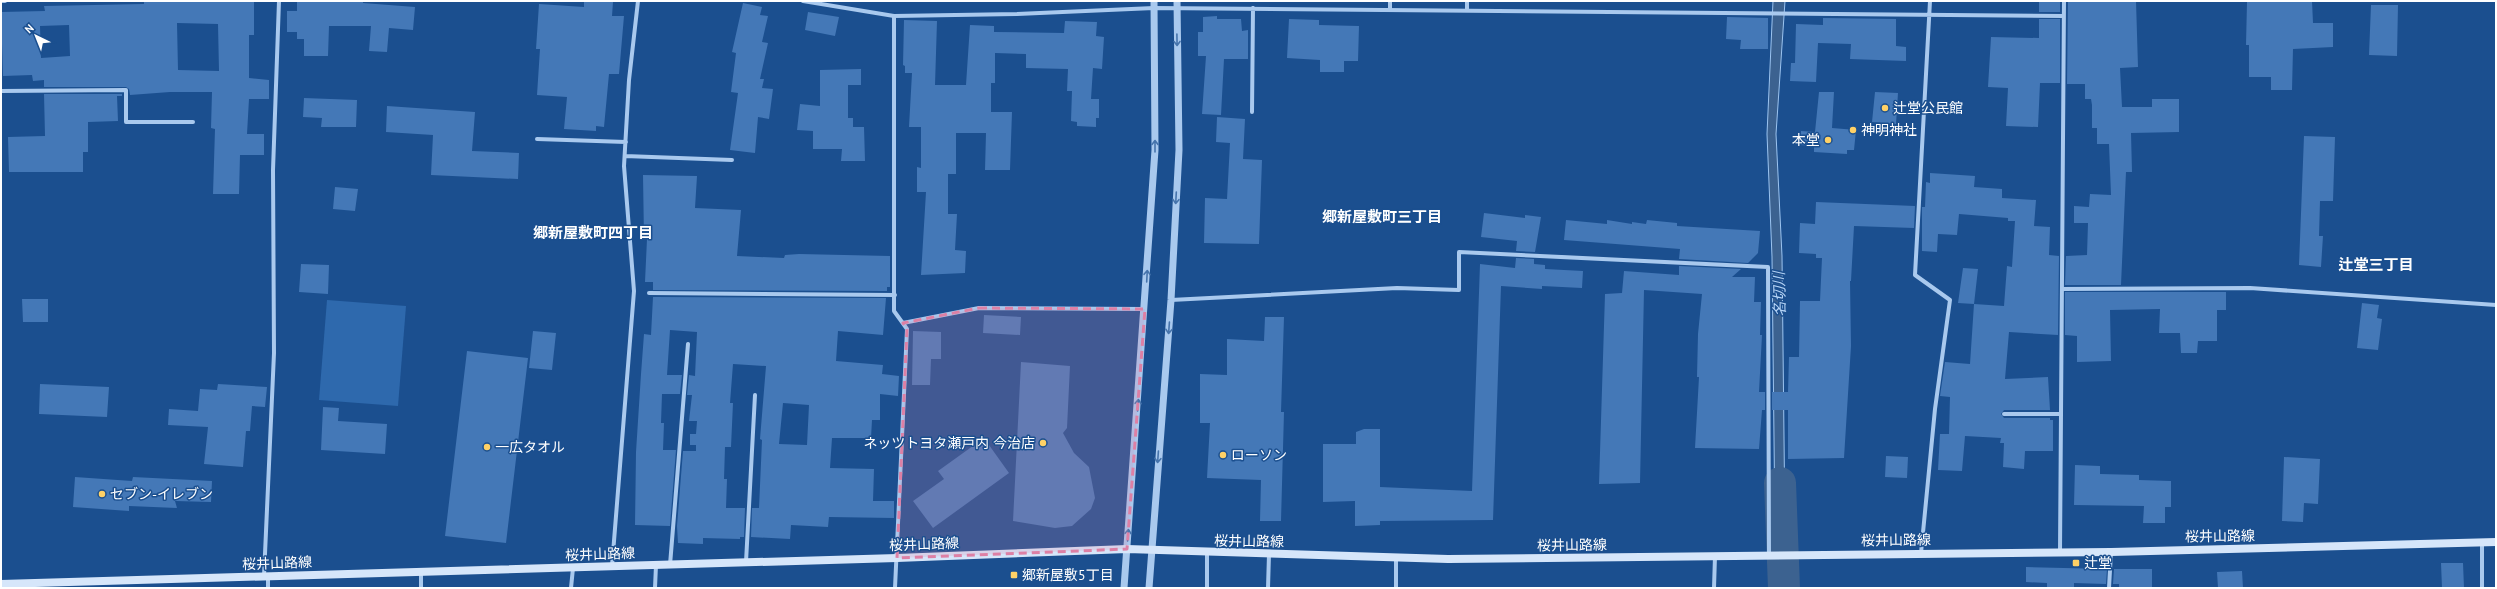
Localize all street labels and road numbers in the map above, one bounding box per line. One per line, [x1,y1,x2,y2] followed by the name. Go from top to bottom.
[2185,526,2255,546] street label: 桜井山路線
[1861,530,1931,550] street label: 桜井山路線
[1214,531,1284,551] street label: 桜井山路線
[889,534,959,554] street label: 桜井山路線
[1537,535,1607,555] street label: 桜井山路線
[565,544,635,564] street label: 桜井山路線
[242,553,312,573] street label: 桜井山路線

